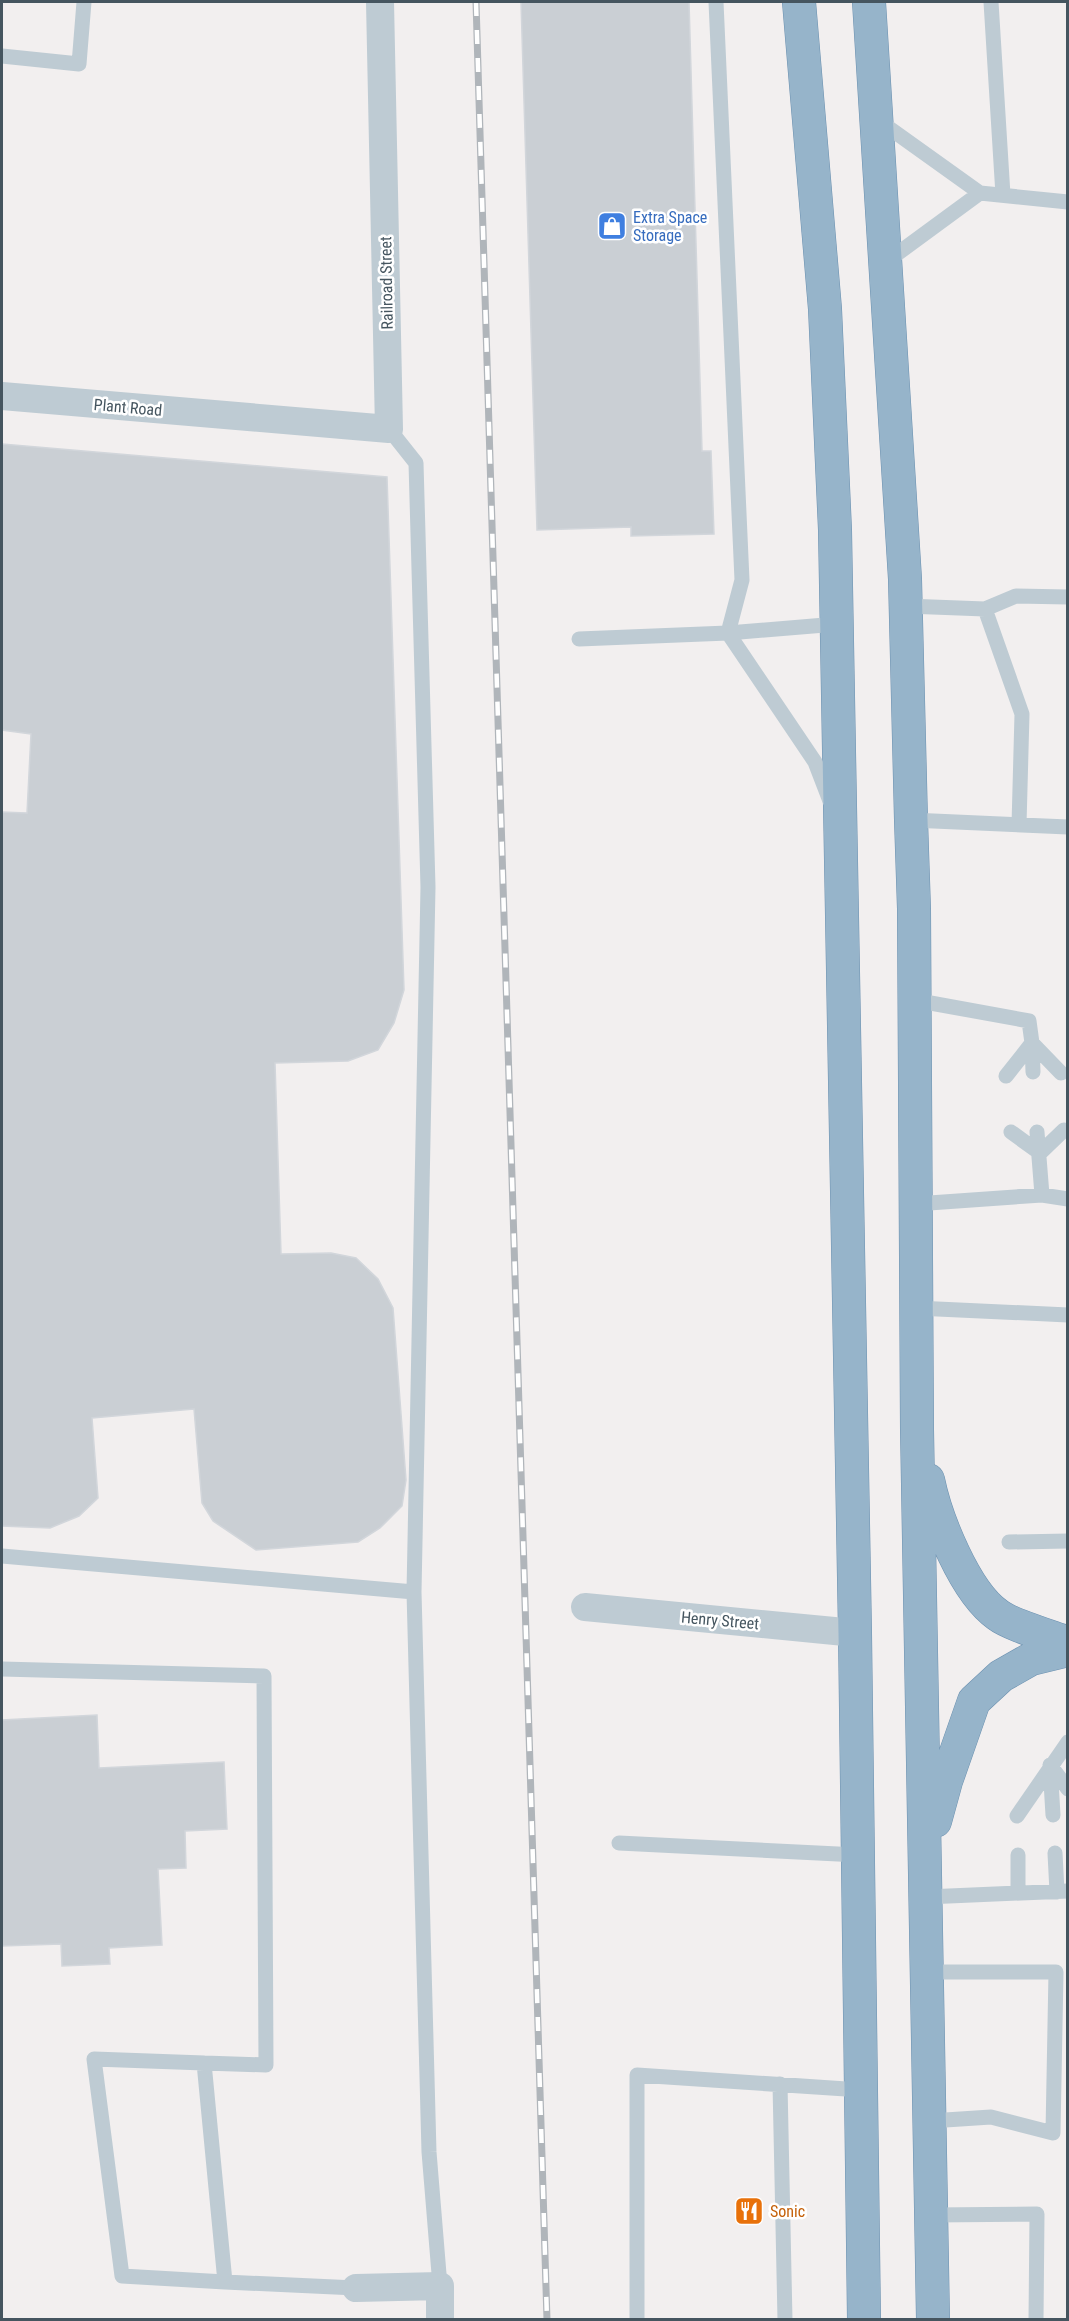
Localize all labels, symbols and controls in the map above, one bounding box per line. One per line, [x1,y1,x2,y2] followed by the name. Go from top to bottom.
[633,208,707,245] place label: Extra Space Storage
[596,210,628,242] shop icon: Extra Space Storage
[376,236,397,330] street label: Railroad Street
[93,395,163,420] street label: Plant Road
[680,1608,760,1633] street label: Henry Street
[733,2195,765,2227] restaurant icon: Sonic
[770,2202,805,2221] place label: Sonic

